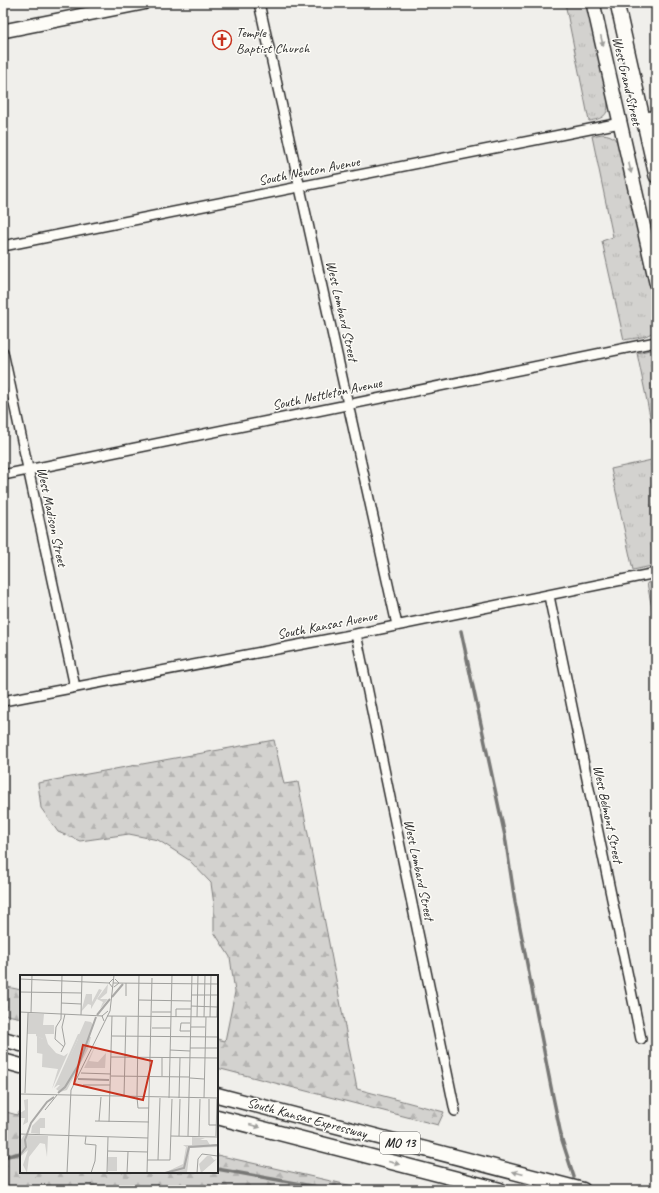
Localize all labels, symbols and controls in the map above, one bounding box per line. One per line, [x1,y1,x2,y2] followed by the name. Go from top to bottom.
[236,24,310,57] place label: Temple Baptist Church
[211,29,233,51] church icon: Temple Baptist Church
[599,35,605,47] one-way arrow
[609,35,646,128] street label: West Grand Street
[257,153,362,189] street label: South Newton Avenue
[628,162,634,174] one-way arrow
[322,259,362,365] street label: West Lombard Street
[271,374,385,414] street label: South Nettleton Avenue
[33,466,71,569] street label: West Madison Street
[276,607,380,643] street label: South Kansas Avenue
[589,764,627,867] street label: West Belmont Street
[400,818,438,924] street label: West Lombard Street
[20,975,218,1173] inset map
[245,1094,370,1142] street label: South Kansas Expressway
[249,1124,261,1130] one-way arrow
[380,1132,420,1154] road number: MO 13
[388,1160,400,1166] one-way arrow
[512,1170,524,1176] one-way arrow

